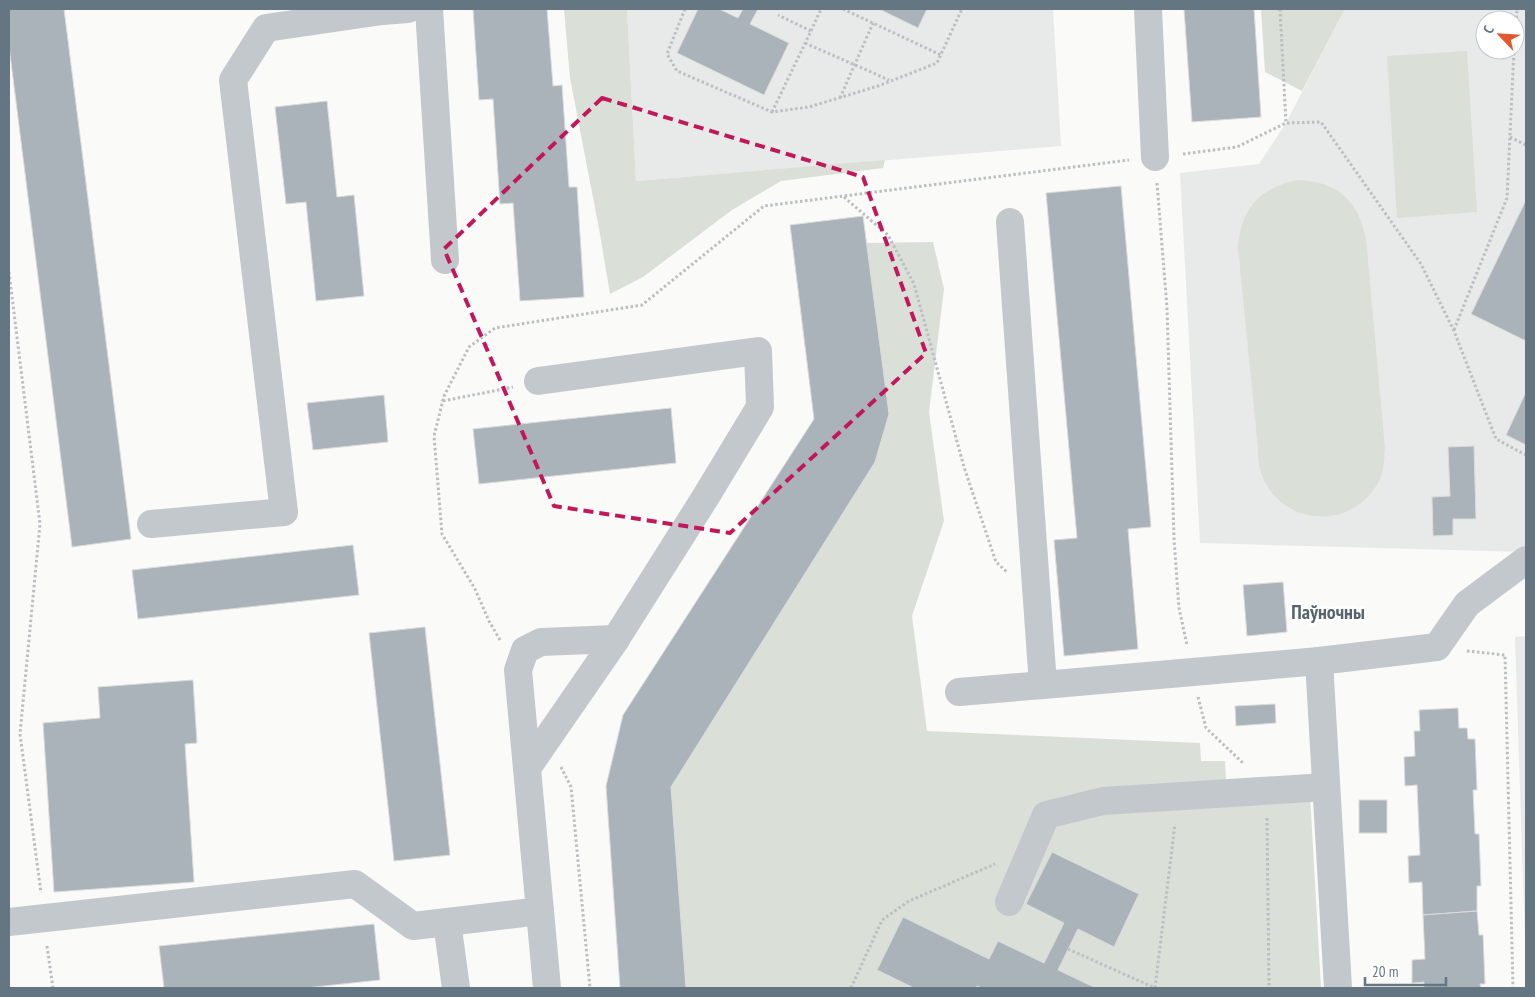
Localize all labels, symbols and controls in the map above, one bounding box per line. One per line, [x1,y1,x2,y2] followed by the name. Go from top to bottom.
[1475,10,1525,60] north arrow
[1479,22,1498,36] text: С
[1291,599,1365,625] district label: Паўночны
[1365,954,1446,986] scale bar
[1372,962,1398,981] text: 20 m

